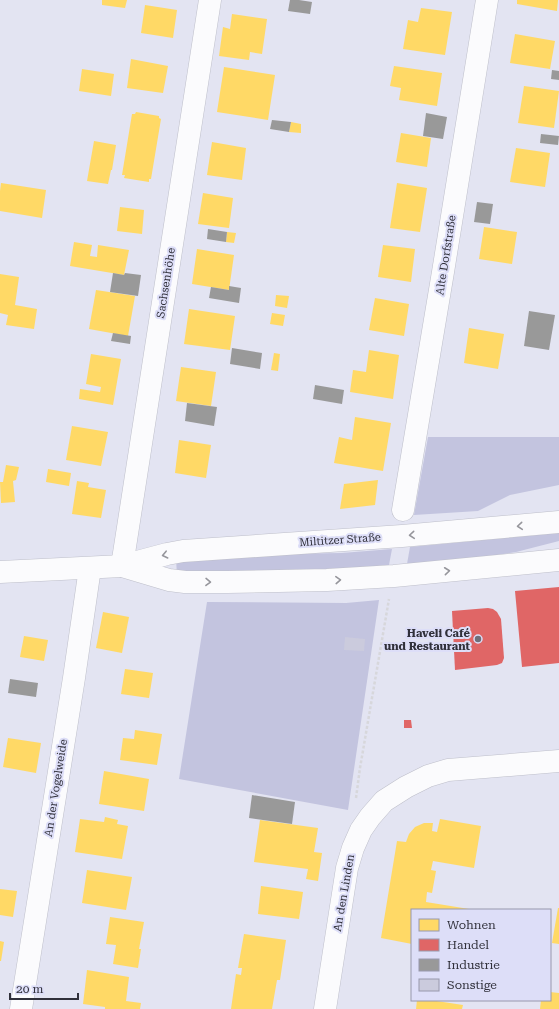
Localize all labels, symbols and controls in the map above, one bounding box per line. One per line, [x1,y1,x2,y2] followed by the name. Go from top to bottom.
[433,214,459,296] street label: Alte Dorfstraße
[154,247,178,319] street label: Sachsenhöhe
[517,521,523,530] one-way arrow
[299,531,381,549] street label: Miltitzer Straße
[409,531,415,540] one-way arrow
[162,550,169,558] one-way arrow
[444,567,450,576] one-way arrow
[335,575,341,584] one-way arrow
[205,578,211,586] one-way arrow
[384,627,471,653] place label: Haveli Café und Restaurant
[473,634,483,644] marker: Haveli Café und Restaurant
[42,738,70,838] street label: An der Vogelweide
[331,853,357,933] street label: An den Linden
[411,909,551,1001] legend
[447,918,496,932] text: Wohnen
[447,938,489,952] text: Handel
[447,958,500,972] text: Industrie
[10,975,78,1001] scale bar
[447,978,497,992] text: Sonstige
[16,982,43,996] text: 20 m

